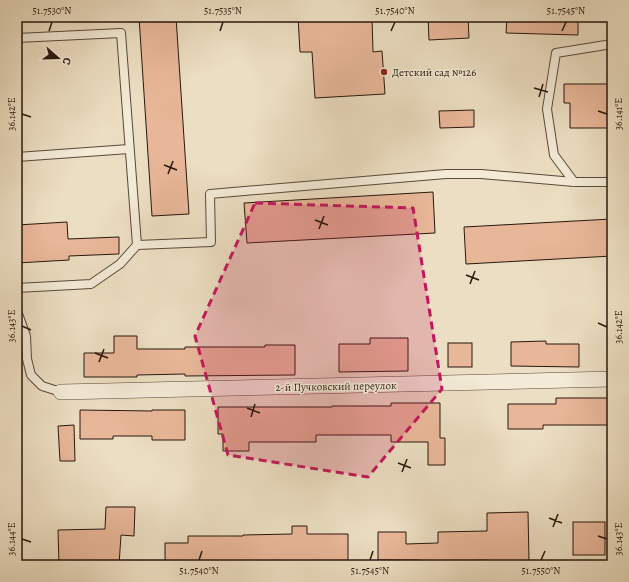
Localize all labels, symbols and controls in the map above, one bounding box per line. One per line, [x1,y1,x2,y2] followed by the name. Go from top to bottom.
[33,4,71,17] text: 51.7530°N
[204,4,242,17] text: 51.7535°N
[375,4,415,17] text: 51.7540°N
[547,4,585,17] text: 51.7545°N
[38,38,78,78] north arrow
[59,55,75,67] text: С
[392,65,476,80] place label: Детский сад №126
[379,67,389,77] marker: Детский сад №126
[5,97,18,131] text: 36.142°E
[612,98,625,130] text: 36.141°E
[5,309,18,342] text: 36.143°E
[612,310,625,344] text: 36.142°E
[275,378,397,395] street label: 2-й Пучковский переулок
[5,522,18,556] text: 36.144°E
[612,522,625,555] text: 36.143°E
[179,564,219,577] text: 51.7540°N
[351,564,389,577] text: 51.7545°N
[521,564,561,577] text: 51.7550°N

